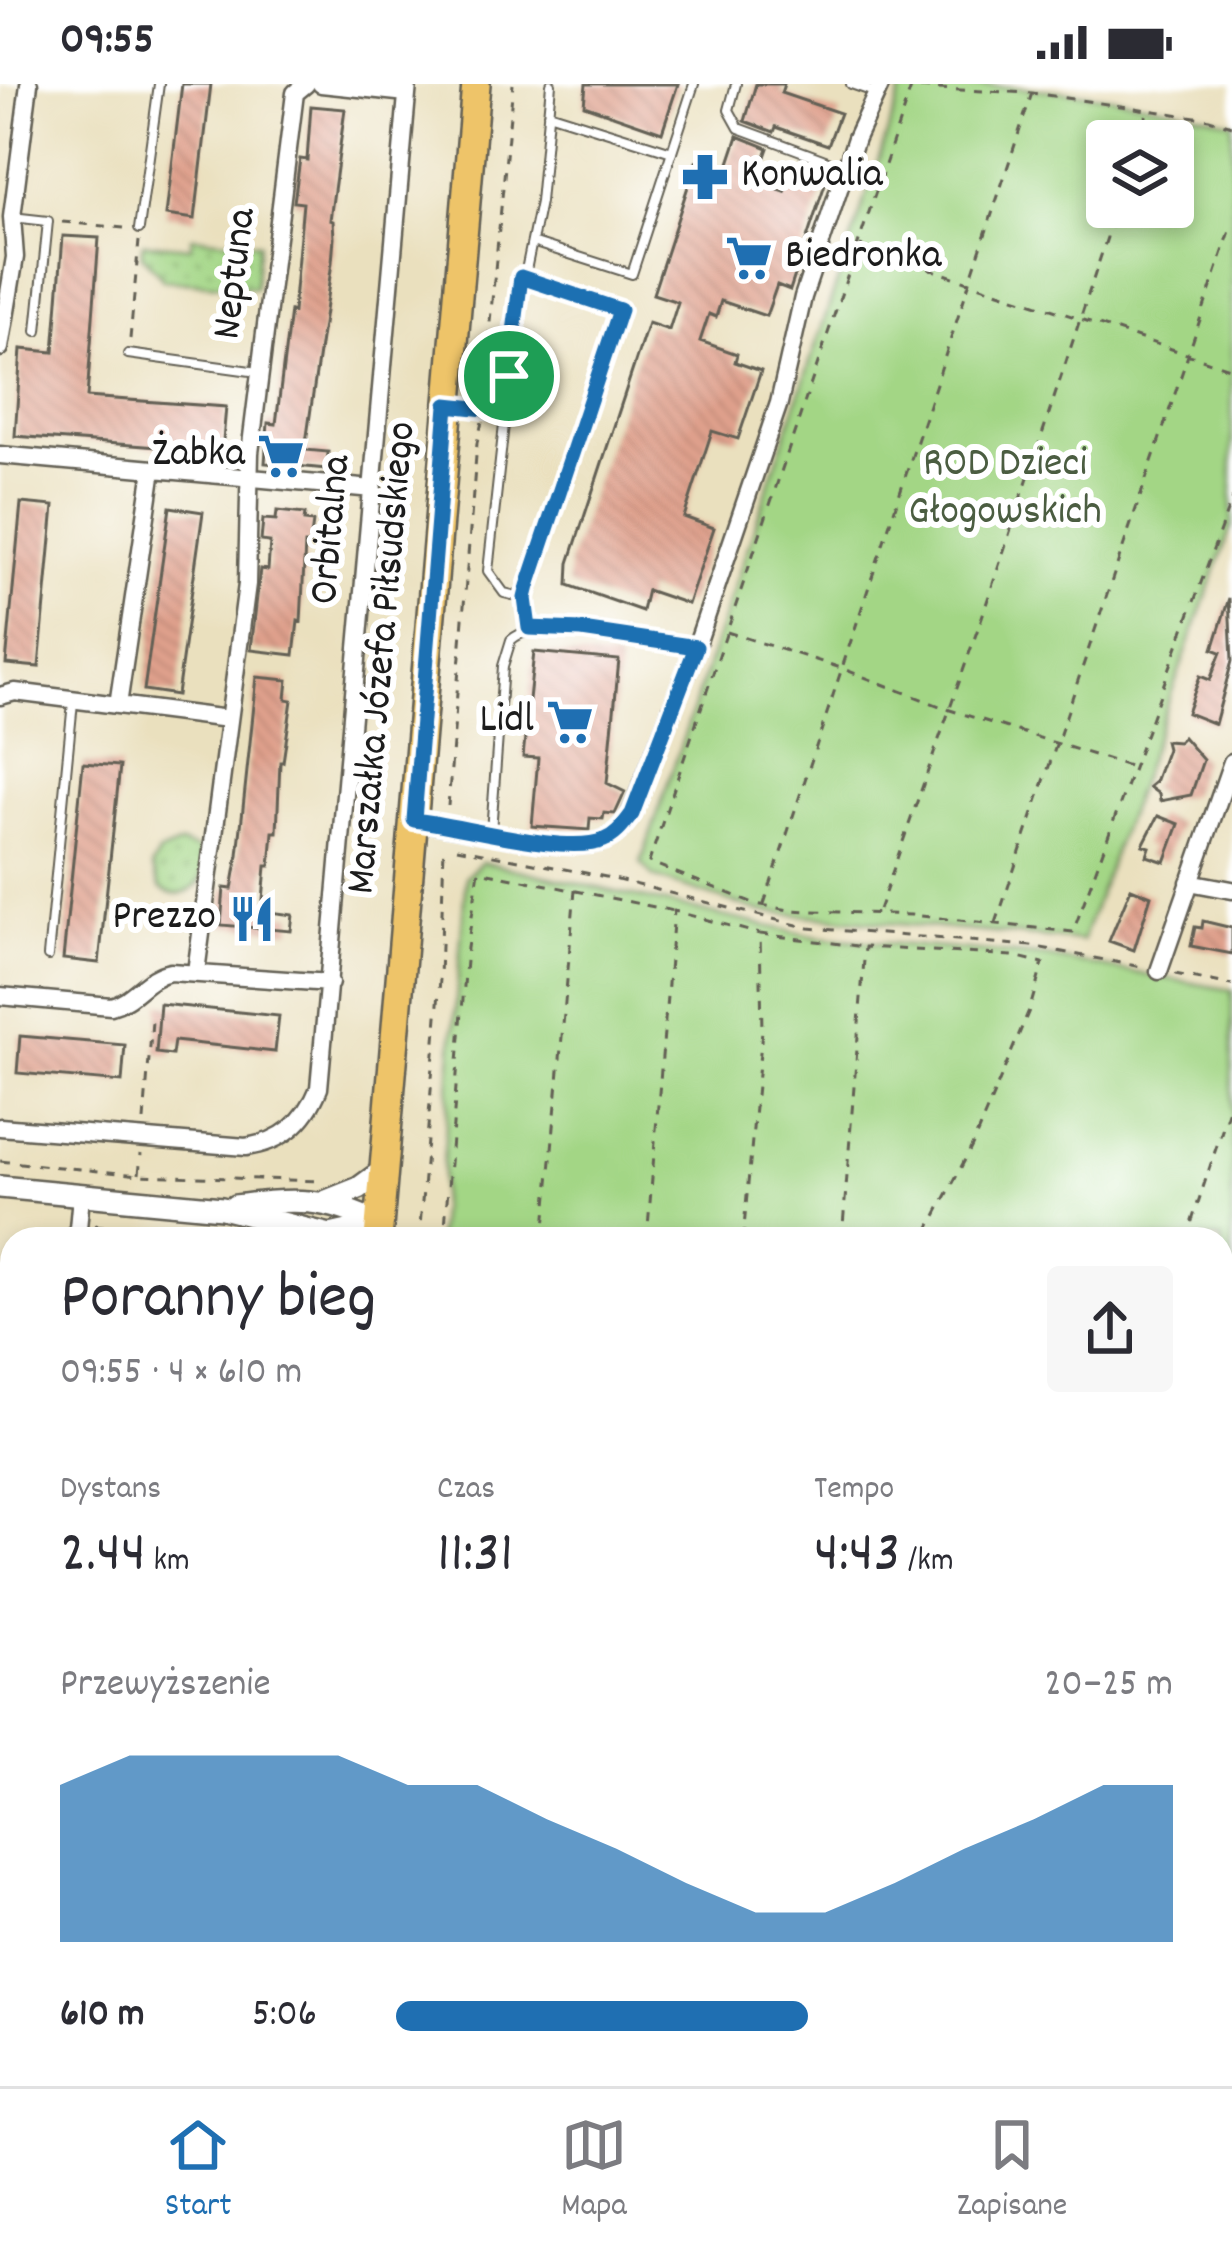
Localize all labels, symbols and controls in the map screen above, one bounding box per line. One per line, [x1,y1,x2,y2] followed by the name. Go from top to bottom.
[60,10,154,74] text: 09:55
[1086,120,1194,228] map controls
[1086,120,1194,228] button: layers
[741,147,884,207] place label: Konwalia
[680,152,730,202] pharmacy icon: Konwalia
[199,204,275,343] street label: Neptuna
[785,228,943,288] place label: Biedronka
[724,233,774,283] supermarket icon: Biedronka
[458,325,560,427] pin
[476,343,542,409] icon: arrive
[333,419,435,897] street label: Marszałka Józefa Piłsudskiego
[151,426,246,486] place label: Żabka
[256,431,306,481] supermarket icon: Żabka
[908,436,1102,544] park label: ROD Dzieci Głogowskich
[297,451,370,607] street label: Orbitalna
[479,692,534,752] place label: Lidl
[545,697,595,747] supermarket icon: Lidl
[112,889,216,949] place label: Prezzo
[227,894,277,944] restaurant icon: Prezzo
[60,1255,376,1349] text: Poranny bieg
[1047,1266,1173,1392] button: share
[60,1347,302,1402] text: 09:55 · 4 × 610 m
[60,1467,161,1514] text: Dystans
[437,1467,495,1514] text: Czas
[814,1467,894,1514] text: Tempo
[60,1514,146,1600] text: 2.44
[437,1514,513,1600] text: 11:31
[814,1514,900,1600] text: 4:43
[146,1539,190,1586] text: km
[900,1539,954,1586] text: /km
[60,1659,271,1714] text: Przewyższenie
[1045,1659,1173,1714] text: 20–25 m
[60,1989,145,2044] text: 610 m
[252,1989,317,2044] text: 5:06
[165,2112,231,2231] tab: Start
[561,2112,627,2231] tab: Mapa
[957,2112,1067,2231] tab: Zapisane

